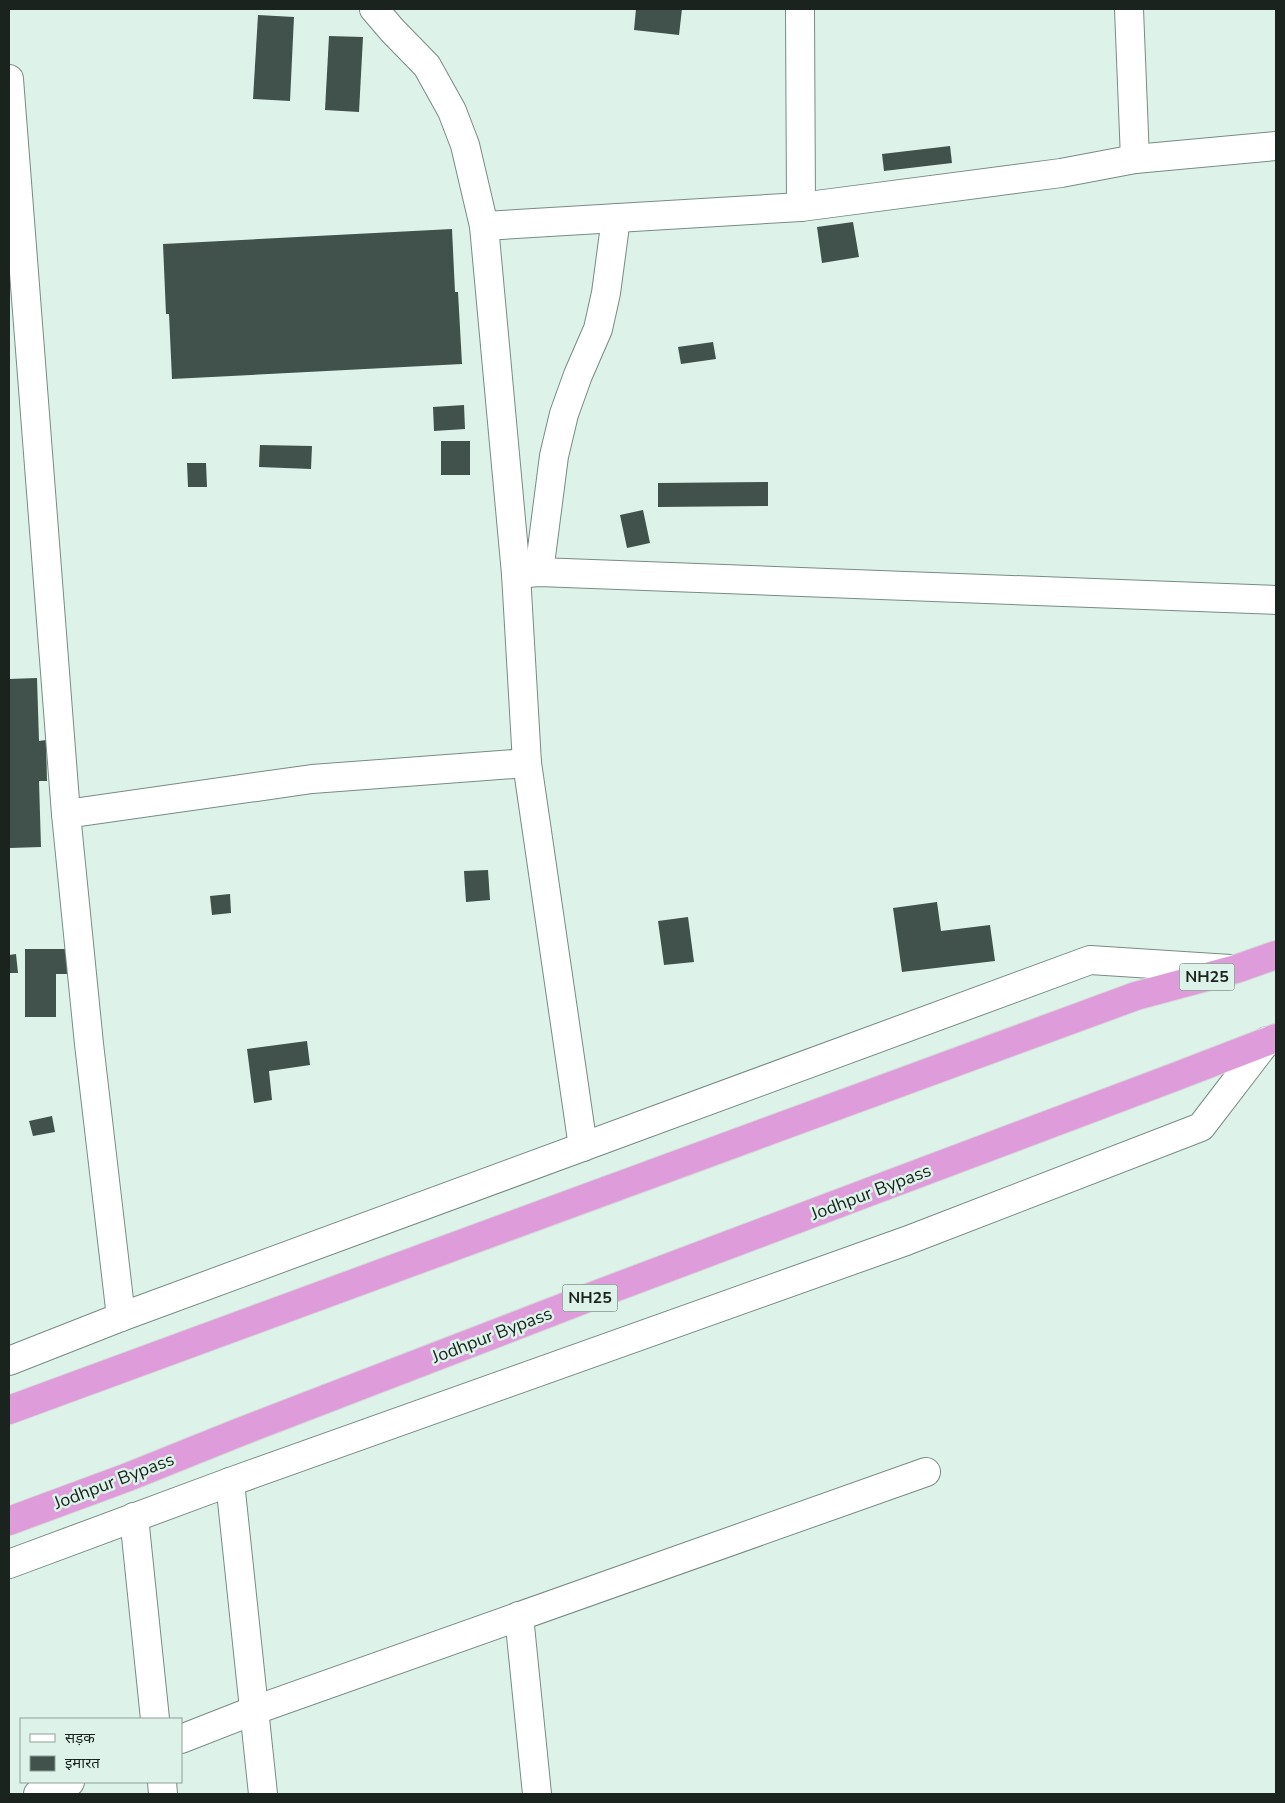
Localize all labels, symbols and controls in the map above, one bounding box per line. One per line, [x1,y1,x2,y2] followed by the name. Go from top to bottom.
[1180,964,1234,990] road number: NH25
[806,1158,935,1226] street label: Jodhpur Bypass
[562,1285,618,1312] road number: NH25
[427,1301,556,1369] street label: Jodhpur Bypass
[49,1447,178,1515] street label: Jodhpur Bypass
[20,1718,182,1783] legend
[65,1728,95,1748] text: सड़क
[65,1753,100,1773] text: इमारत

